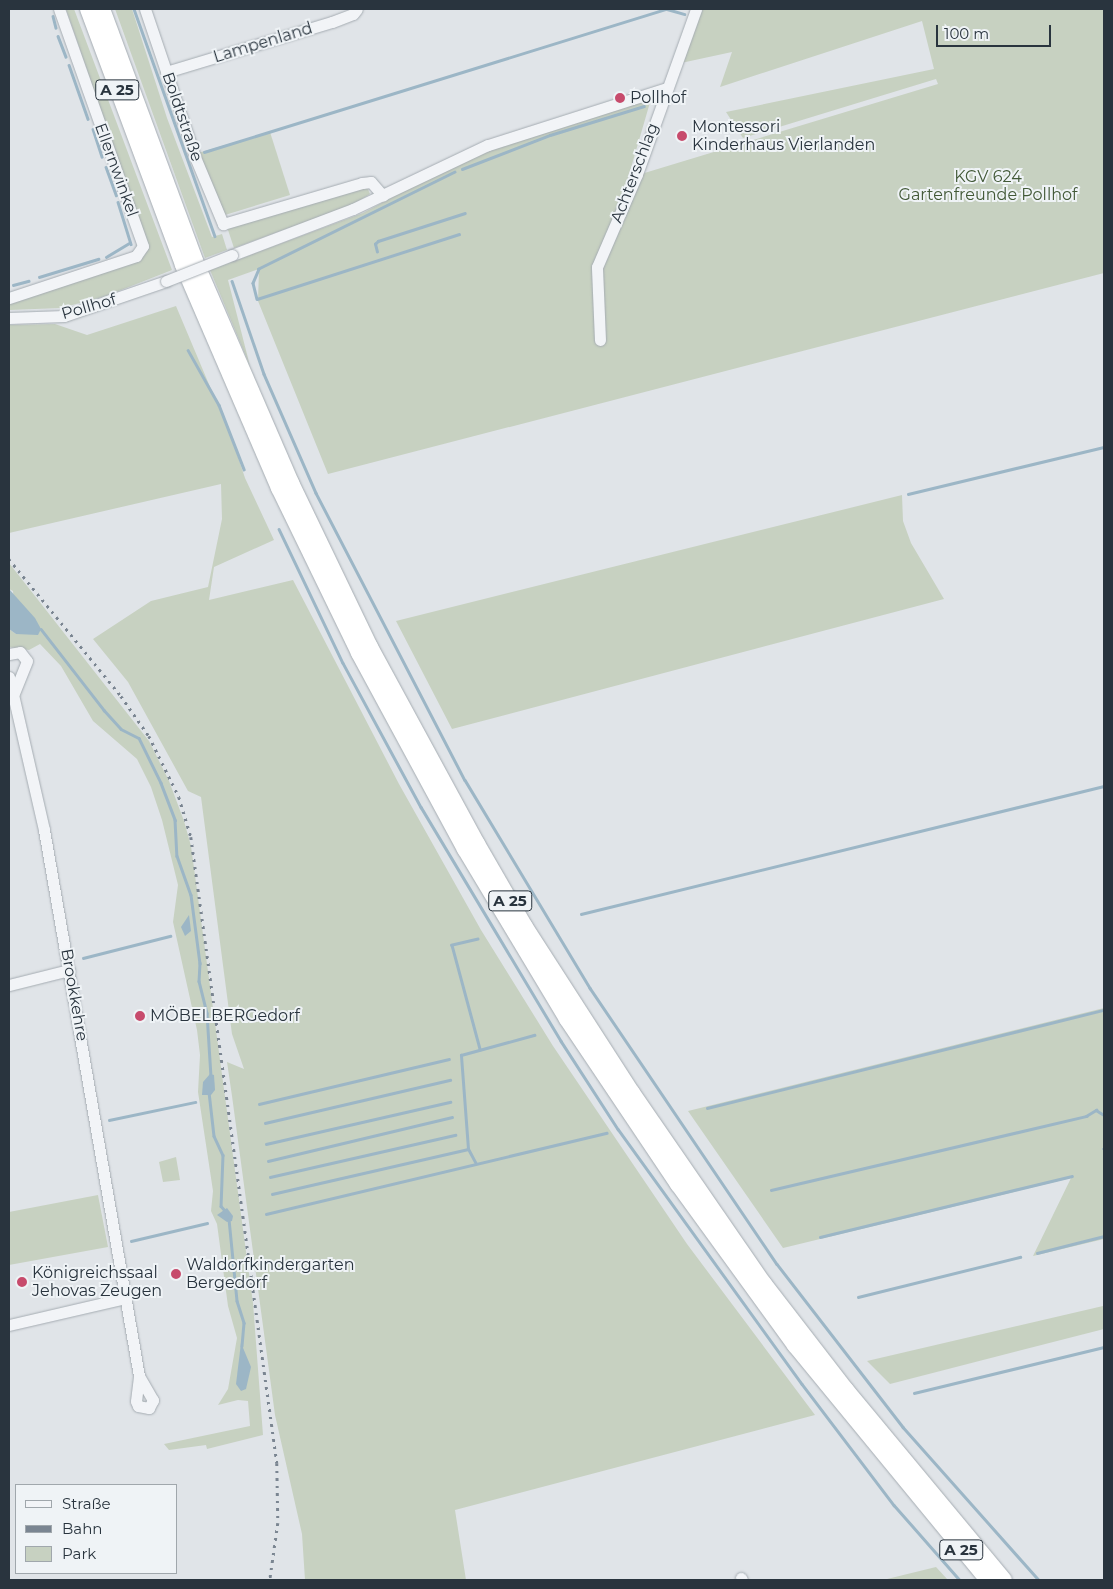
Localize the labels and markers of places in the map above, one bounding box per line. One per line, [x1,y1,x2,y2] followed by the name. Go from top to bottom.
[630,88,686,108] place label: Pollhof
[614,92,626,104] marker: Pollhof
[692,117,875,155] place label: Montessori Kinderhaus Vierlanden
[676,130,688,142] marker: Montessori Kinderhaus Vierlanden
[150,1006,300,1026] place label: MÖBELBERGedorf
[134,1010,146,1022] marker: MÖBELBERGedorf
[186,1255,355,1293] place label: Waldorfkindergarten Bergedorf
[32,1263,162,1301] place label: Königreichssaal Jehovas Zeugen
[170,1268,182,1280] marker: Waldorfkindergarten Bergedorf
[16,1276,28,1288] marker: Königreichssaal Jehovas Zeugen

